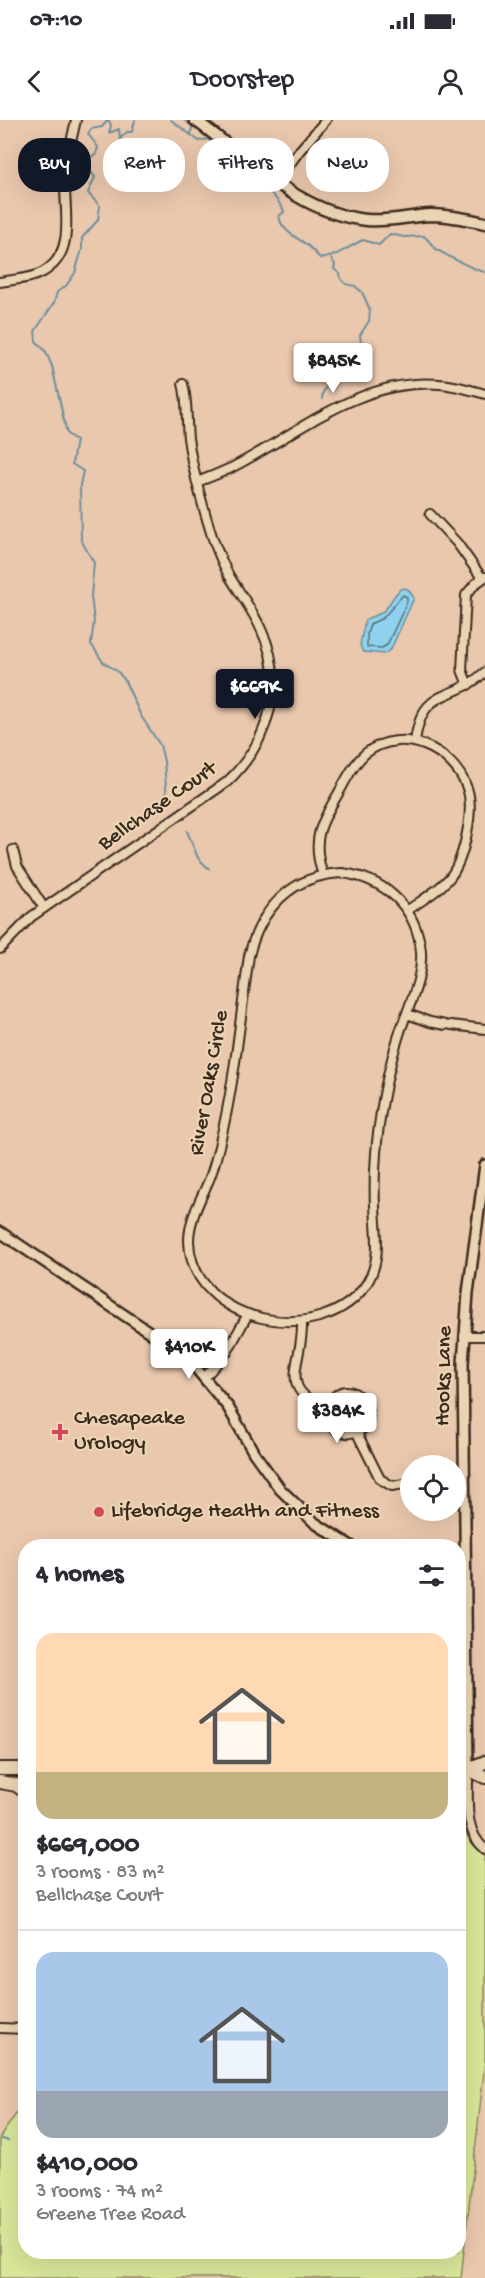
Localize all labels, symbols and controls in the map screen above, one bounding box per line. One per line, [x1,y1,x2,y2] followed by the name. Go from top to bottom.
[30,8,82,34] text: 07:10
[18,65,51,98] icon: back
[191,65,294,97] text: Doorstep
[434,65,467,98] icon: person
[18,138,91,192] chip: Buy
[103,138,185,192] chip: Rent
[197,138,294,192] chip: Filters
[306,138,389,192] chip: New
[291,343,375,394] pin: $845K
[308,351,358,374] text: $845K
[213,669,297,720] pin: $669K
[230,677,280,700] text: $669K
[93,755,224,858] street label: Bellchase Court
[184,1008,236,1158] street label: River Oaks Circle
[431,1325,459,1427] street label: Hooks Lane
[147,1329,231,1380] pin: $410K
[165,1337,213,1360] text: $410K
[295,1393,379,1444] pin: $384K
[312,1401,362,1424] text: $384K
[74,1406,186,1457] place label: Chesapeake Urology
[51,1423,69,1441] marker: Chesapeake Urology
[400,1455,466,1521] map controls
[400,1455,466,1521] button: locate
[111,1499,380,1525] place label: Lifebridge Health and Fitness
[92,1505,106,1519] marker: Lifebridge Health and Fitness
[415,1559,448,1592] icon: filters
[36,1560,123,1591] text: 4 homes
[188,1672,296,1780] icon: home
[36,1831,140,1862] text: $669,000
[36,1862,164,1885] text: 3 rooms · 83 m²
[36,1885,162,1908] text: Bellchase Court
[188,1991,296,2099] icon: home
[36,2150,138,2181] text: $410,000
[36,2181,163,2204] text: 3 rooms · 74 m²
[36,2204,185,2227] text: Greene Tree Road

